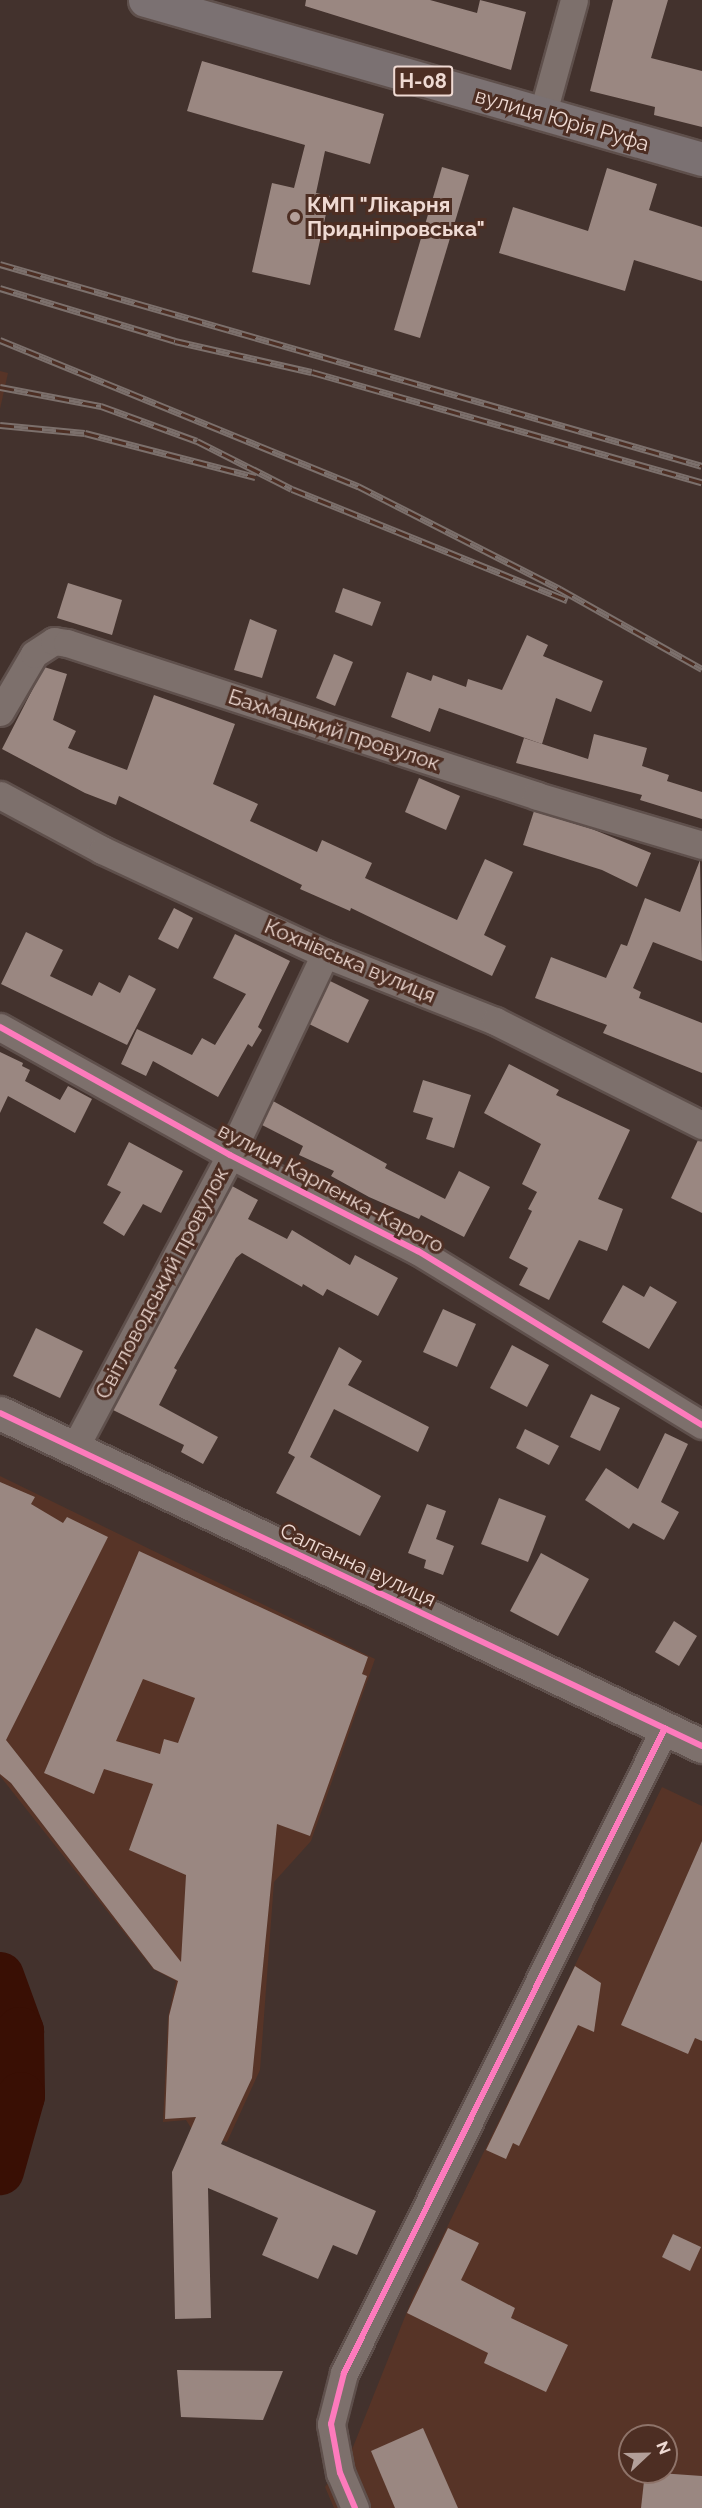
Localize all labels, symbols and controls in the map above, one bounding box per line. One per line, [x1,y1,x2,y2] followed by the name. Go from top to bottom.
[393,64,453,98] road number: Н-08
[472,83,652,157] street label: вулиця Юрія Руфа
[307,192,485,242] place label: КМП "Лікарня Придніпровська"
[288,210,302,224] marker: КМП "Лікарня Придніпровська"
[225,684,443,776] street label: Бахмацький провулок
[261,914,439,1008] street label: Кохнівська вулиця
[214,1118,448,1258] street label: вулиця Карпенка-Карого
[90,1163,234,1403] street label: Світловодський провулок
[276,1518,440,1612] street label: Салганна вулиця
[618,2424,678,2484] north arrow
[652,2439,674,2457] text: N

